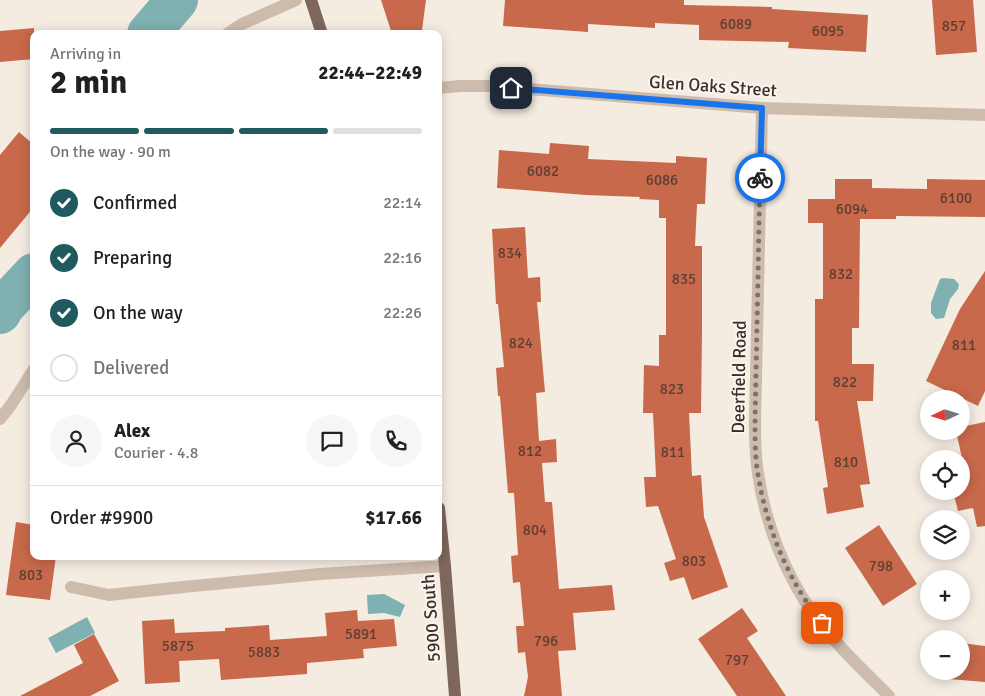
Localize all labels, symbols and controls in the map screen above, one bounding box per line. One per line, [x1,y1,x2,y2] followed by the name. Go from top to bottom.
[720,15,752,33] house number: 6089
[942,17,966,35] house number: 857
[812,22,844,40] house number: 6095
[50,44,121,64] text: Arriving in
[318,61,422,85] text: 22:44–22:49
[50,63,127,102] text: 2 min
[490,67,532,109] pin
[648,71,778,101] street label: Glen Oaks Street
[497,74,525,102] icon: home
[50,142,171,162] text: On the way · 90 m
[735,153,785,203] courier
[527,162,559,180] house number: 6082
[746,164,774,192] icon: bike
[646,171,678,189] house number: 6086
[50,189,78,217] icon: check
[940,189,972,207] house number: 6100
[93,191,177,215] text: Confirmed
[383,193,422,213] text: 22:14
[836,200,868,218] house number: 6094
[50,244,78,272] icon: check
[498,244,522,262] house number: 834
[93,246,172,270] text: Preparing
[383,248,422,268] text: 22:16
[829,265,853,283] house number: 832
[672,270,696,288] house number: 835
[50,299,78,327] icon: check
[93,301,183,325] text: On the way
[383,303,422,323] text: 22:26
[727,320,751,434] street label: Deerfield Road
[509,334,533,352] house number: 824
[952,336,976,354] house number: 811
[93,356,169,380] text: Delivered
[833,373,857,391] house number: 822
[660,380,684,398] house number: 823
[920,390,970,440] north arrow
[920,390,970,680] map controls
[50,415,102,467] button: person
[306,415,358,467] button: chat
[370,415,422,467] button: phone
[114,419,150,443] text: Alex
[518,442,542,460] house number: 812
[114,443,198,463] text: Courier · 4.8
[661,443,685,461] house number: 811
[920,450,970,500] button: locate
[834,453,858,471] house number: 810
[50,506,153,530] text: Order #9900
[365,506,422,530] text: $17.66
[920,510,970,560] button: layers
[523,521,547,539] house number: 804
[682,552,706,570] house number: 803
[869,557,893,575] house number: 798
[19,566,43,584] house number: 803
[920,570,970,620] button: +
[417,573,445,663] street label: 5900 South
[801,602,843,644] pin
[808,609,836,637] icon: bag
[345,625,377,643] house number: 5891
[920,630,970,680] button: −
[534,632,558,650] house number: 796
[162,637,194,655] house number: 5875
[248,643,280,661] house number: 5883
[725,651,749,669] house number: 797

